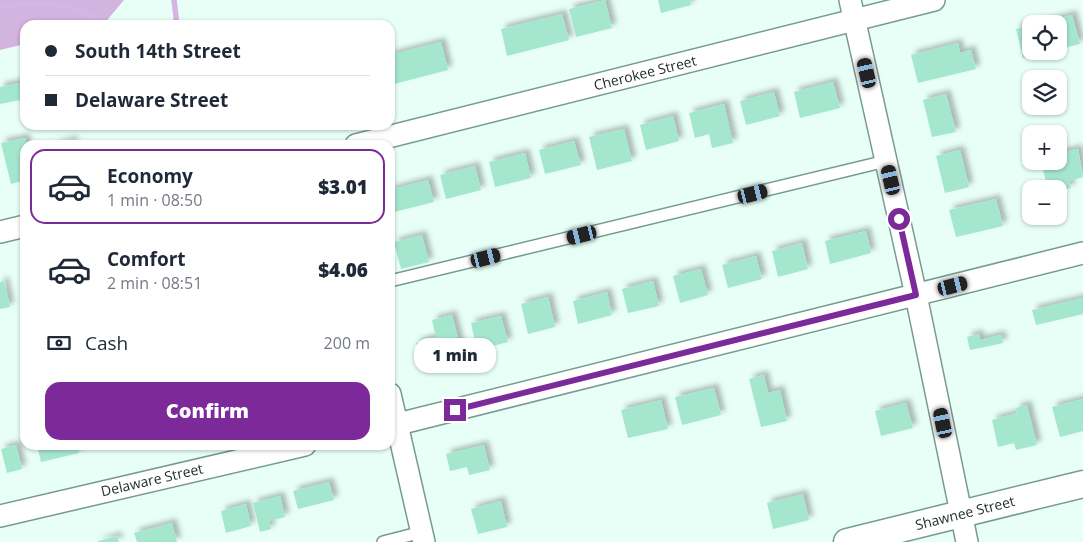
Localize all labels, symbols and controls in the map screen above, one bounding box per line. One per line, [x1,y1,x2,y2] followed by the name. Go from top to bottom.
[1022,15,1067,225] map controls
[1022,15,1067,60] button: locate
[75,38,241,64] text: South 14th Street
[592,51,698,94] street label: Cherokee Street
[856,57,877,89] car
[1022,70,1067,115] button: layers
[75,87,228,113] text: Delaware Street
[1022,125,1067,170] button: +
[107,163,193,189] text: Economy
[47,164,92,209] icon: car
[880,164,901,196] car
[318,174,368,200] text: $3.01
[1022,180,1067,225] button: −
[736,183,769,205] car
[107,189,202,211] text: 1 min · 08:50
[888,208,910,230] route start
[565,224,598,246] car
[107,246,186,272] text: Comfort
[47,247,92,292] icon: car
[469,247,502,269] car
[318,257,368,283] text: $4.06
[107,272,202,294] text: 2 min · 08:51
[936,275,969,297] car
[45,329,73,357] icon: cash
[85,330,128,356] text: Cash
[324,332,370,354] text: 200 m
[414,338,496,372] callout: 1 min
[432,344,478,366] text: 1 min
[45,382,370,440] button: Confirm
[444,399,466,421] route end
[932,407,953,439] car
[99,459,205,501] street label: Delaware Street
[913,491,1017,534] street label: Shawnee Street

